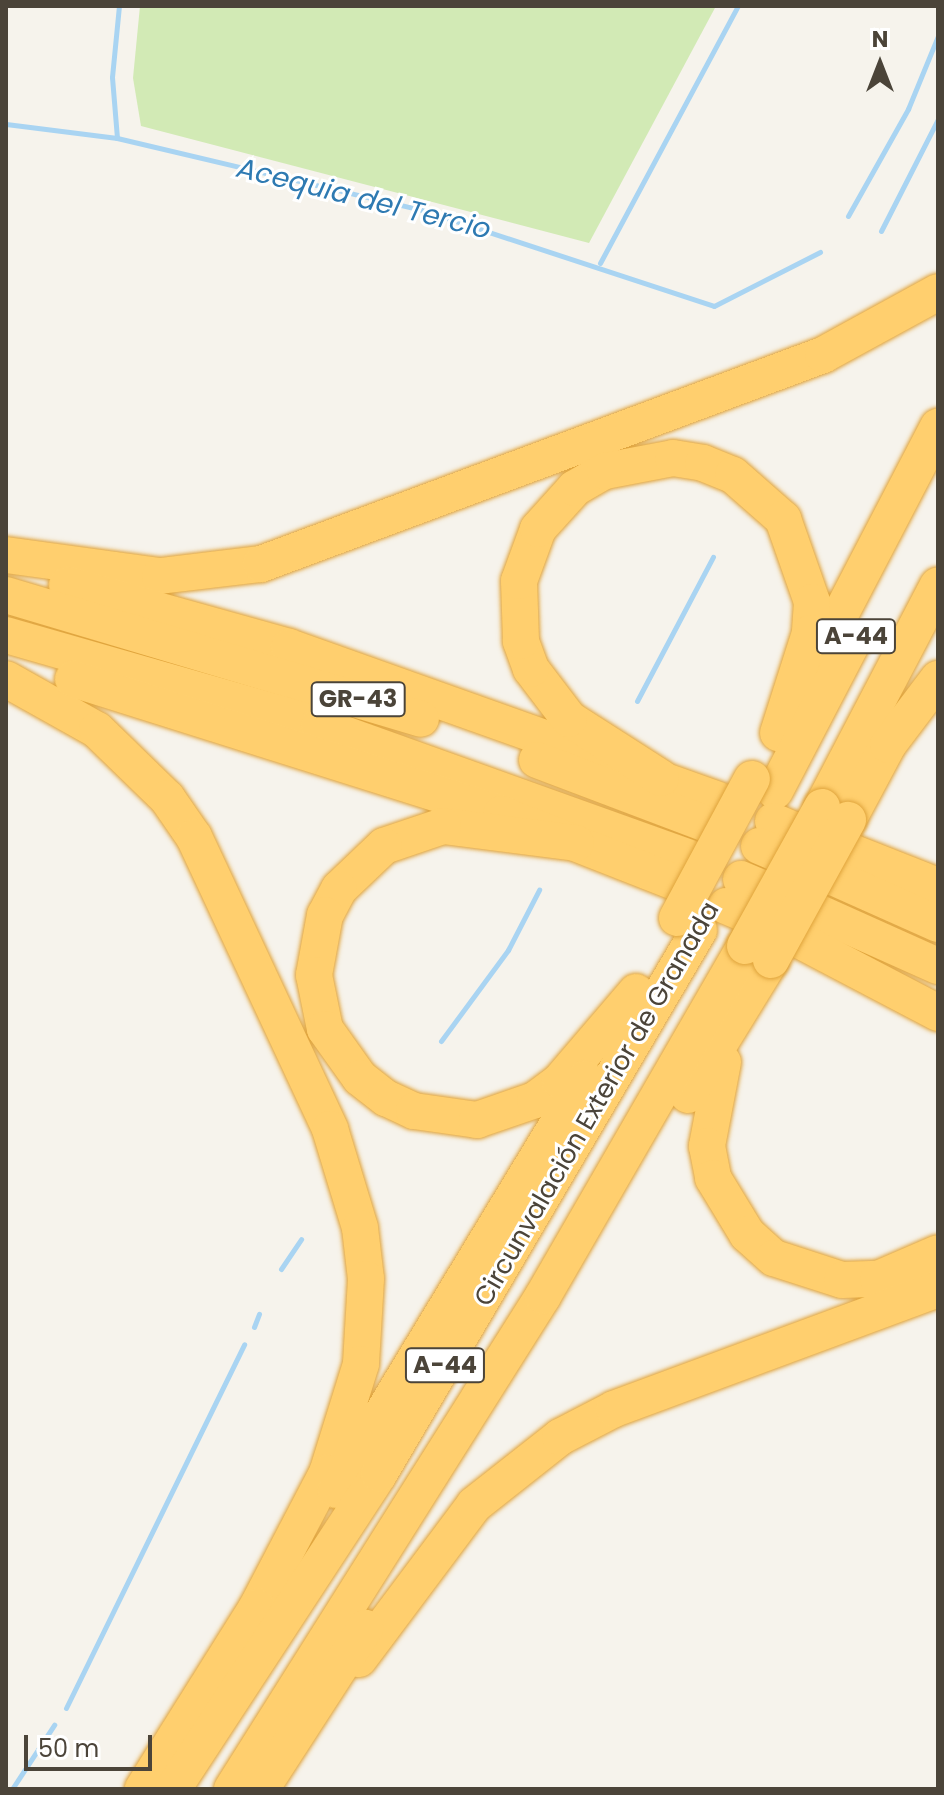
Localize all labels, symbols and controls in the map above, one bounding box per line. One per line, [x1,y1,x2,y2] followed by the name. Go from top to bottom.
[840,24,920,104] north arrow
[872,24,888,55] text: N
[234,151,494,247] water label: Acequia del Tercio
[814,616,898,656] road number: A-44
[310,679,406,719] road number: GR-43
[468,896,726,1312] street label: Circunvalación Exterior de Granada
[403,1345,487,1385] road number: A-44
[28,1719,156,1769] scale bar
[38,1732,99,1765] text: 50 m

